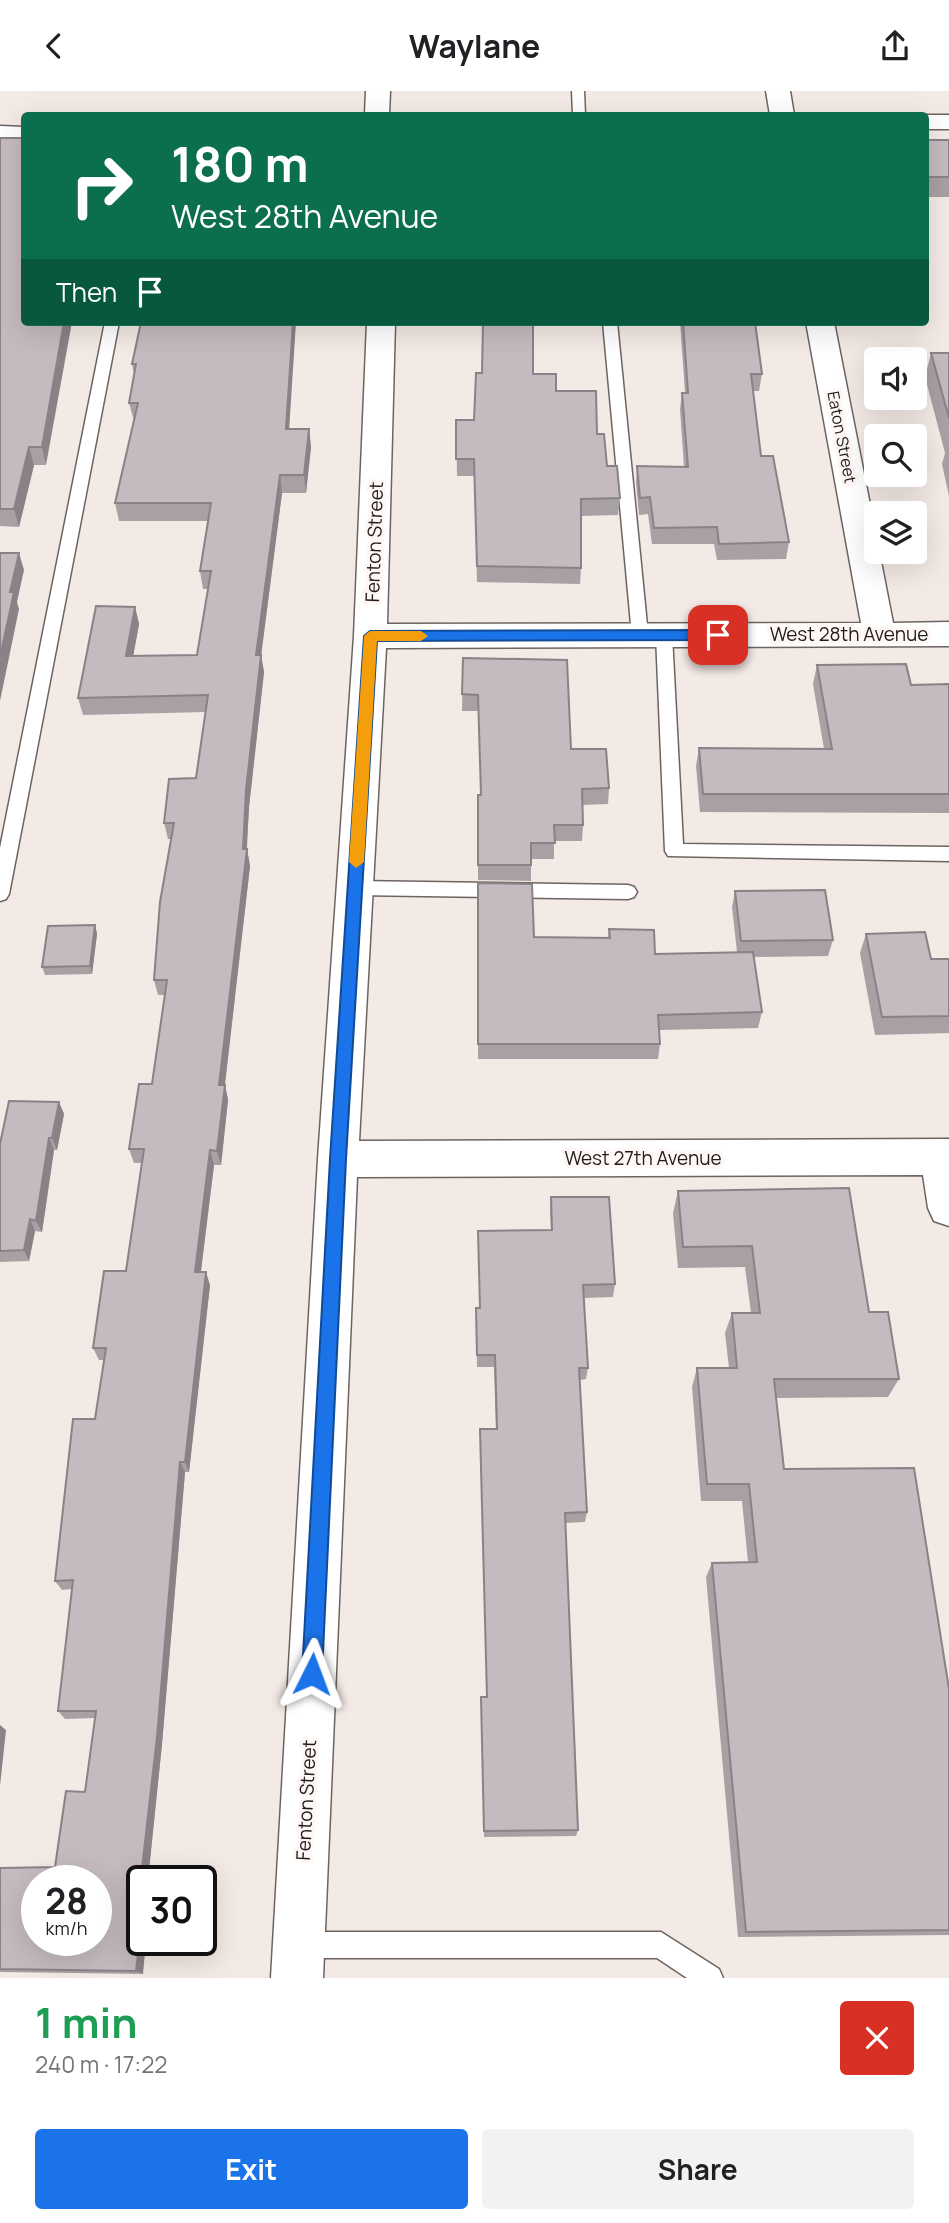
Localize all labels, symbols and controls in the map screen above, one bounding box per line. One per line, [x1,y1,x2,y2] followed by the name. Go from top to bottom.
[409,24,540,68] text: Waylane
[35,27,73,65] icon: back
[876,27,914,65] icon: share
[171,130,309,197] text: 180 m
[56,140,147,231] icon: right
[171,194,438,238] text: West 28th Avenue
[131,273,169,311] icon: arrive
[56,274,117,310] text: Then
[864,347,927,564] map controls
[864,347,927,410] button: sound
[822,389,862,485] street label: Eaton Street
[864,424,927,487] button: search
[359,481,389,603] street label: Fenton Street
[864,501,927,564] button: layers
[688,605,748,665] pin
[699,616,737,654] icon: arrive
[770,621,928,647] street label: West 28th Avenue
[564,1145,722,1171] street label: West 27th Avenue
[275,1637,349,1711] position arrow
[290,1739,322,1861] street label: Fenton Street
[126,1865,217,1956] speed limit sign: 30
[45,1877,88,1925] text: 28
[46,1916,87,1940] text: km/h
[35,1993,138,2051] text: 1 min
[840,2001,914,2075] button: close
[35,2048,167,2080] text: 240 m · 17:22
[35,2129,468,2209] button: Exit
[482,2129,914,2209] button: Share

